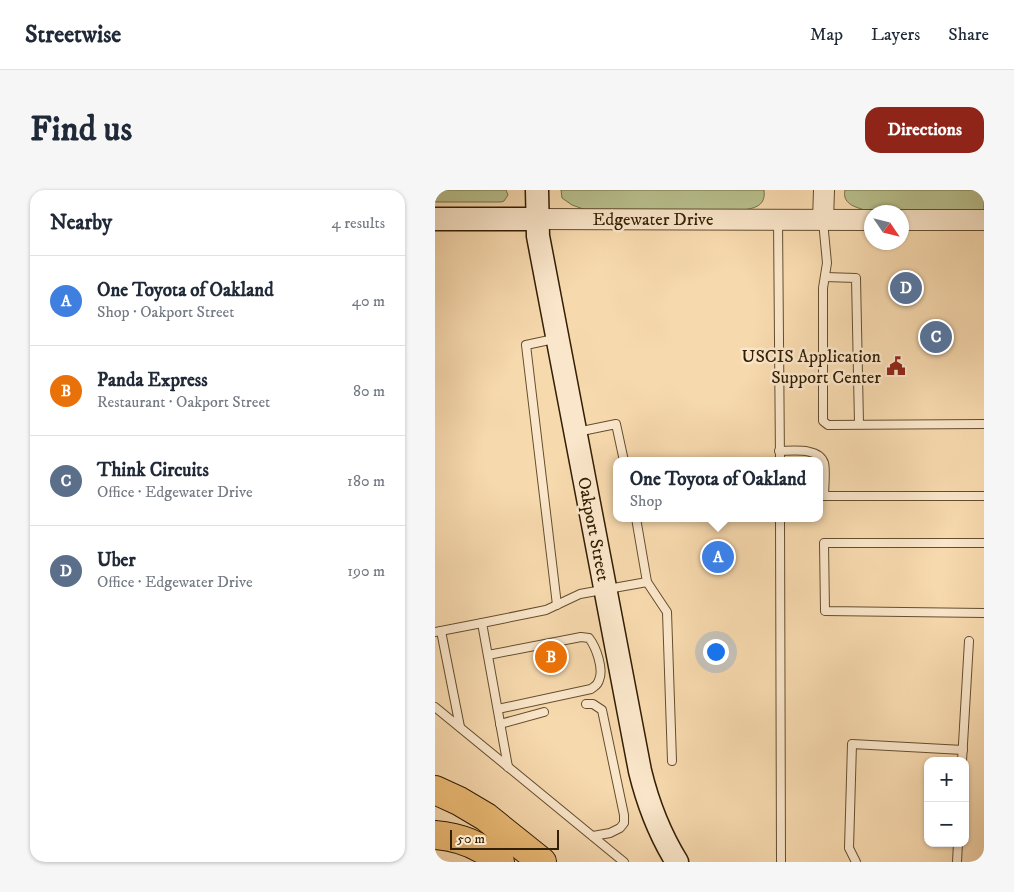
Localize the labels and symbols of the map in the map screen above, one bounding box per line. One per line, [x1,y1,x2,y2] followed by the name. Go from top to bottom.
[864,205,909,250] north arrow
[593,209,713,231] street label: Edgewater Drive
[890,269,922,307] pin: D
[920,318,952,356] pin: C
[741,346,882,389] place label: USCIS Application Support Center
[885,355,907,377] public building icon: USCIS Application Support Center
[572,475,614,583] street label: Oakport Street
[702,538,734,576] pin: A
[535,638,567,676] pin: B
[703,639,729,665] your location
[450,827,559,850] scale bar

